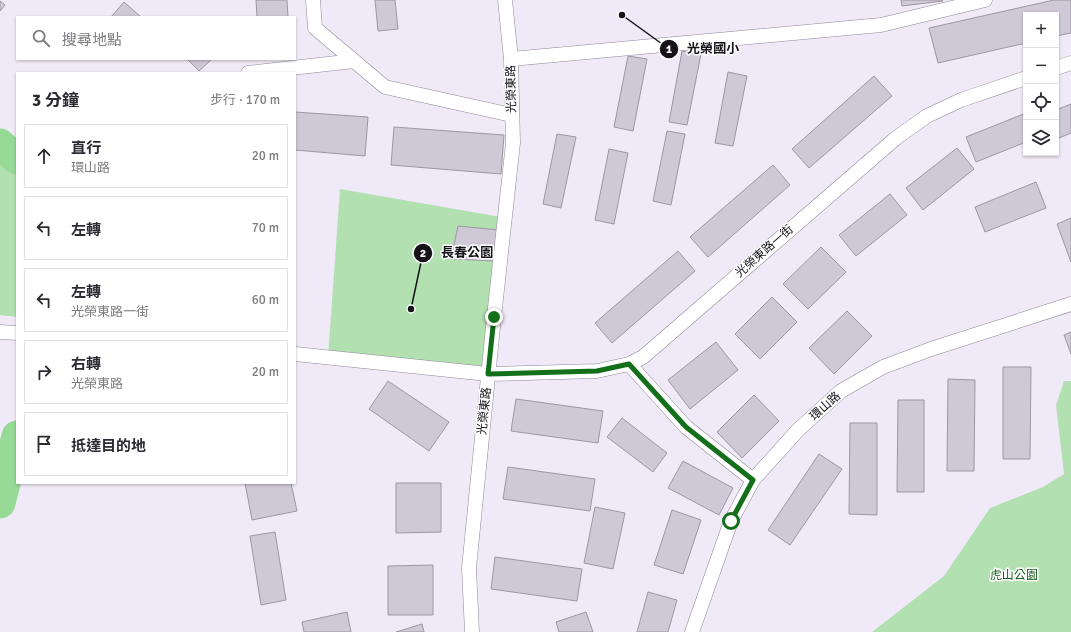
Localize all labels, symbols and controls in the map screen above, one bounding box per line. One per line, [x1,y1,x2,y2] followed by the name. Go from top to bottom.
[1023,12,1059,156] map controls
[1023,12,1059,48] button: +
[16,16,296,60] search box
[30,27,52,49] icon: search
[62,31,122,49] text: 搜尋地點
[659,36,747,61] callout: 光榮國小
[687,41,740,57] text: 光榮國小
[666,42,673,57] text: 1
[1023,48,1059,84] button: −
[504,65,519,113] street label: 光榮東路
[1023,84,1059,120] button: locate
[32,90,79,111] text: 3 分鐘
[210,92,280,108] text: 步行 · 170 m
[1023,120,1059,156] button: layers
[71,139,101,157] text: 直行
[33,145,55,167] icon: ahead
[252,148,279,164] text: 20 m
[71,160,110,176] text: 環山路
[33,217,55,239] icon: left
[252,220,279,236] text: 70 m
[71,221,101,239] text: 左轉
[732,222,796,281] street label: 光榮東路一街
[413,240,501,265] callout: 長春公園
[441,245,493,261] text: 長春公園
[420,246,426,261] text: 2
[71,283,101,301] text: 左轉
[33,289,55,311] icon: left
[252,292,279,308] text: 60 m
[71,304,149,320] text: 光榮東路一街
[485,308,503,326] route end
[71,355,101,373] text: 右轉
[33,361,55,383] icon: right
[252,364,279,380] text: 20 m
[71,376,123,392] text: 光榮東路
[475,386,494,436] street label: 光榮東路
[807,389,844,424] street label: 環山路
[33,433,55,455] icon: arrive
[71,437,146,455] text: 抵達目的地
[722,512,740,530] route start
[990,568,1038,583] park label: 虎山公園

